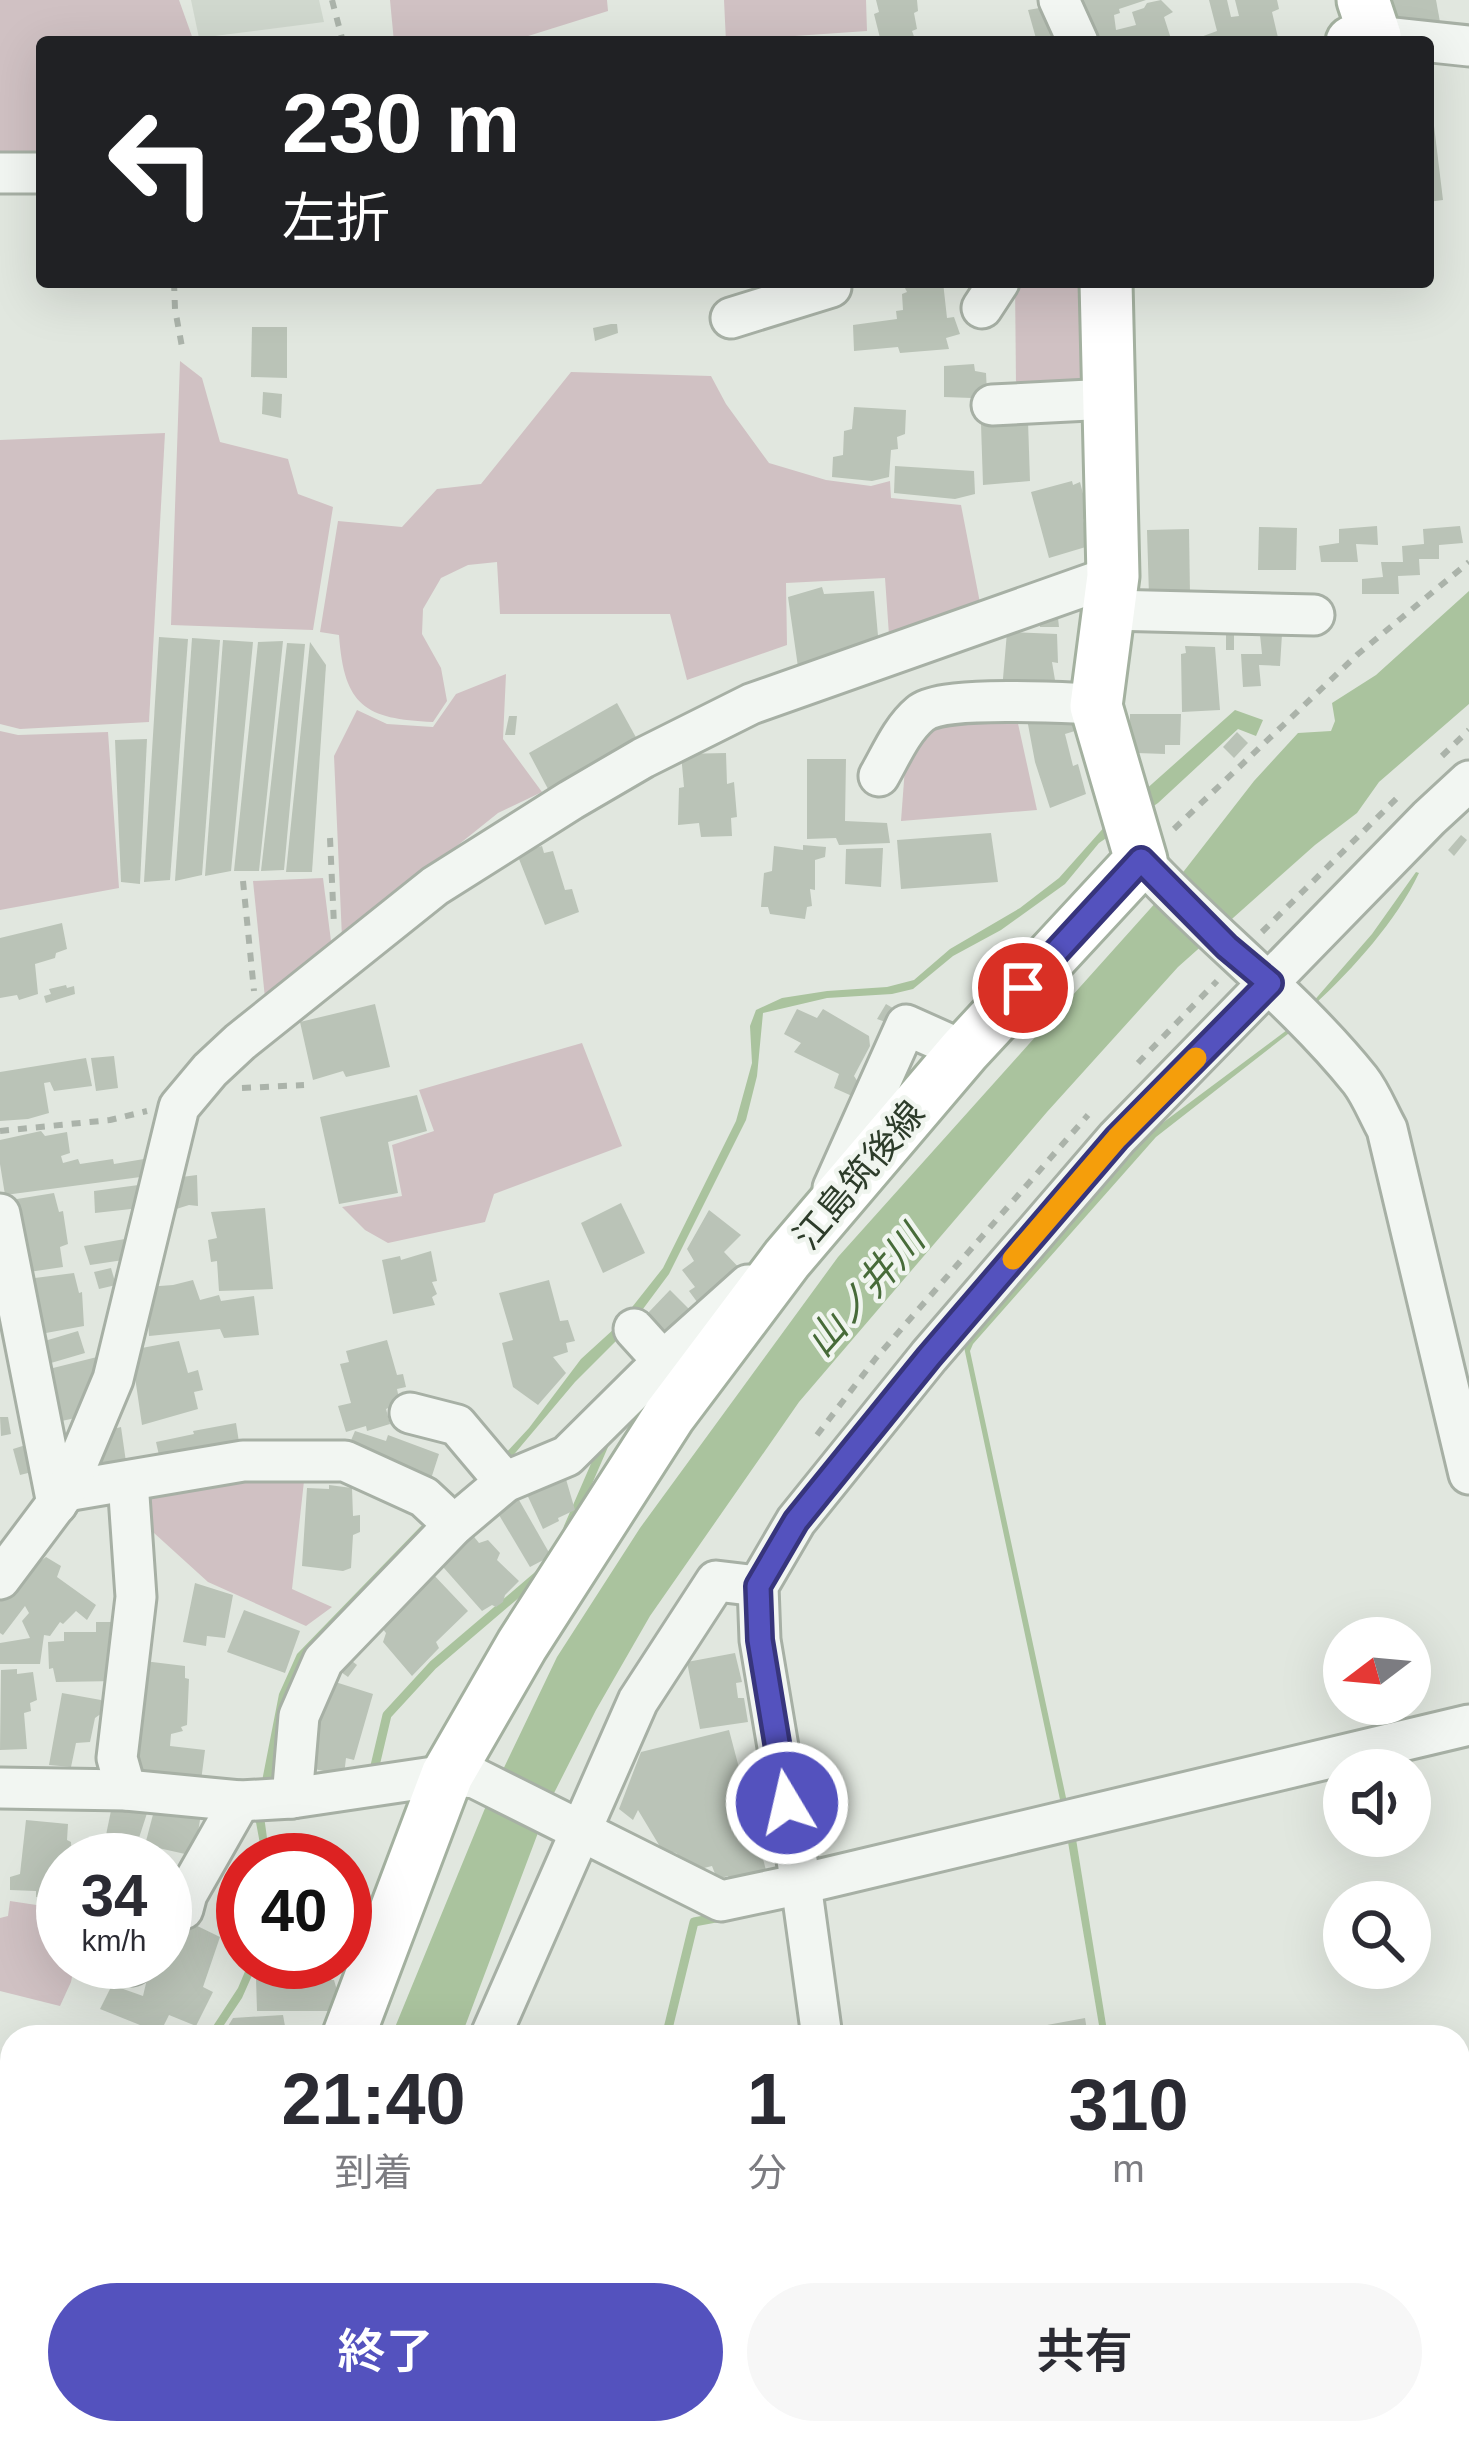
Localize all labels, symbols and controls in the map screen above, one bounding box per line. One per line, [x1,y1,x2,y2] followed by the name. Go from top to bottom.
[282,76,520,170] text: 230 m
[84,84,240,240] icon: left
[282,188,390,248] text: 左折
[972,937,1074,1039] pin
[990,955,1056,1021] icon: arrive
[785,1093,933,1257] street label: 江島筑後線
[798,1215,935,1364] water label: 山ノ井川
[1323,1617,1431,1725] north arrow
[1323,1617,1431,1989] map controls
[724,1740,850,1866] position arrow
[1323,1749,1431,1857] button: sound
[216,1833,372,1989] speed limit sign: 40
[81,1862,147,1929] text: 34
[1323,1881,1431,1989] button: search
[81,1924,147,1957] text: km/h
[281,2059,466,2139] text: 21:40
[747,2059,787,2139] text: 1
[1068,2065,1189,2145] text: 310
[1112,2147,1145,2190] text: m
[334,2151,412,2194] text: 到着
[747,2151,787,2194] text: 分
[48,2283,723,2421] button: 終了
[747,2283,1422,2421] button: 共有

